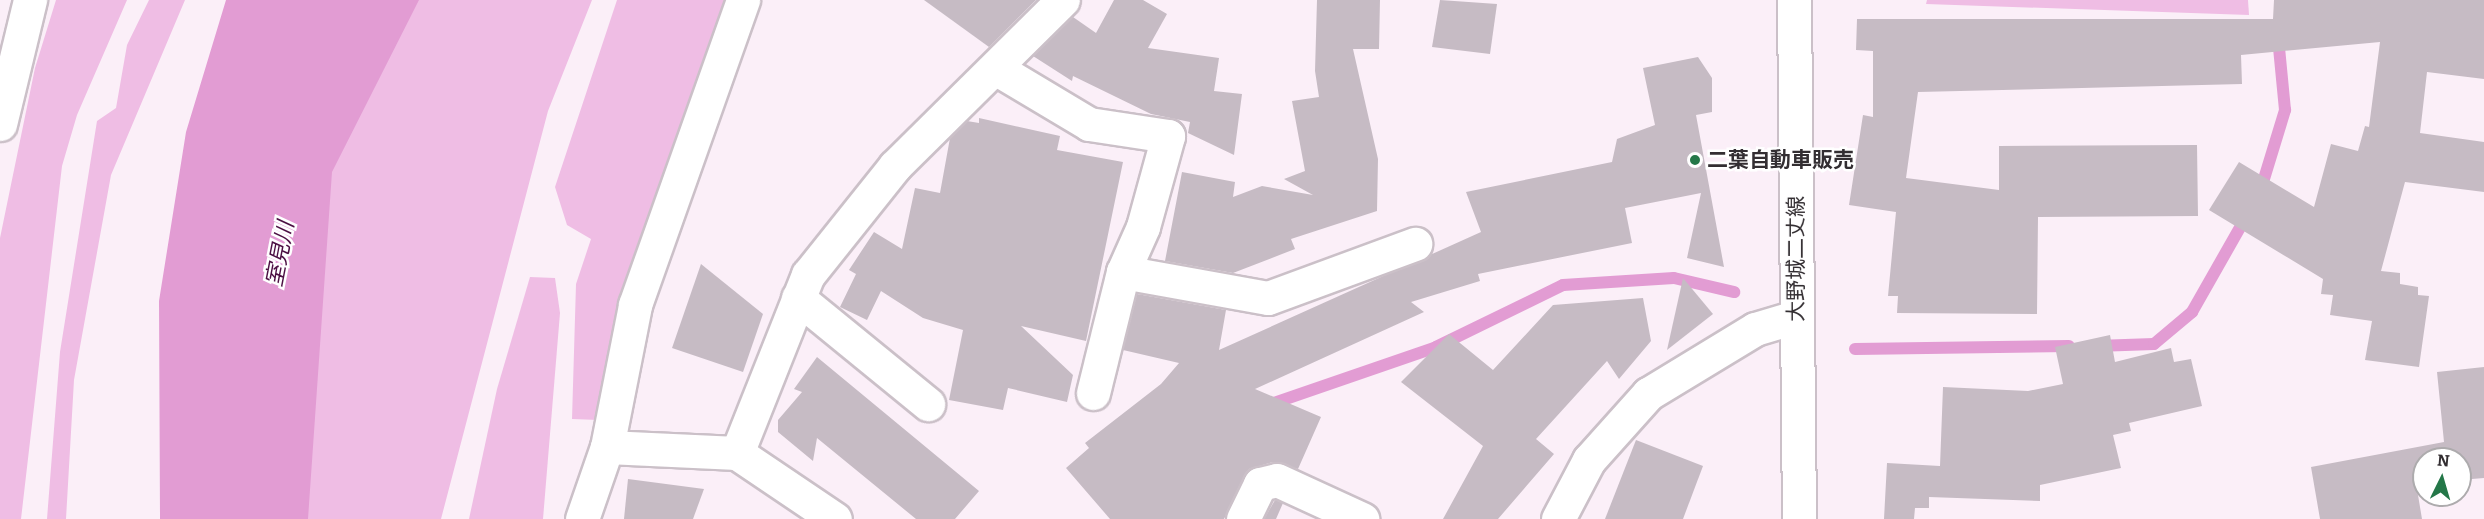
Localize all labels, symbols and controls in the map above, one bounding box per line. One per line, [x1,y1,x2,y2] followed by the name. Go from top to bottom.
[1707,147,1854,173] place label: 二葉自動車販売
[1688,153,1702,167] marker: 二葉自動車販売
[1783,196,1809,322] street label: 大野城二丈線
[261,219,299,289] water label: 室見川
[2412,447,2472,507] north arrow
[2436,451,2450,471] text: N

